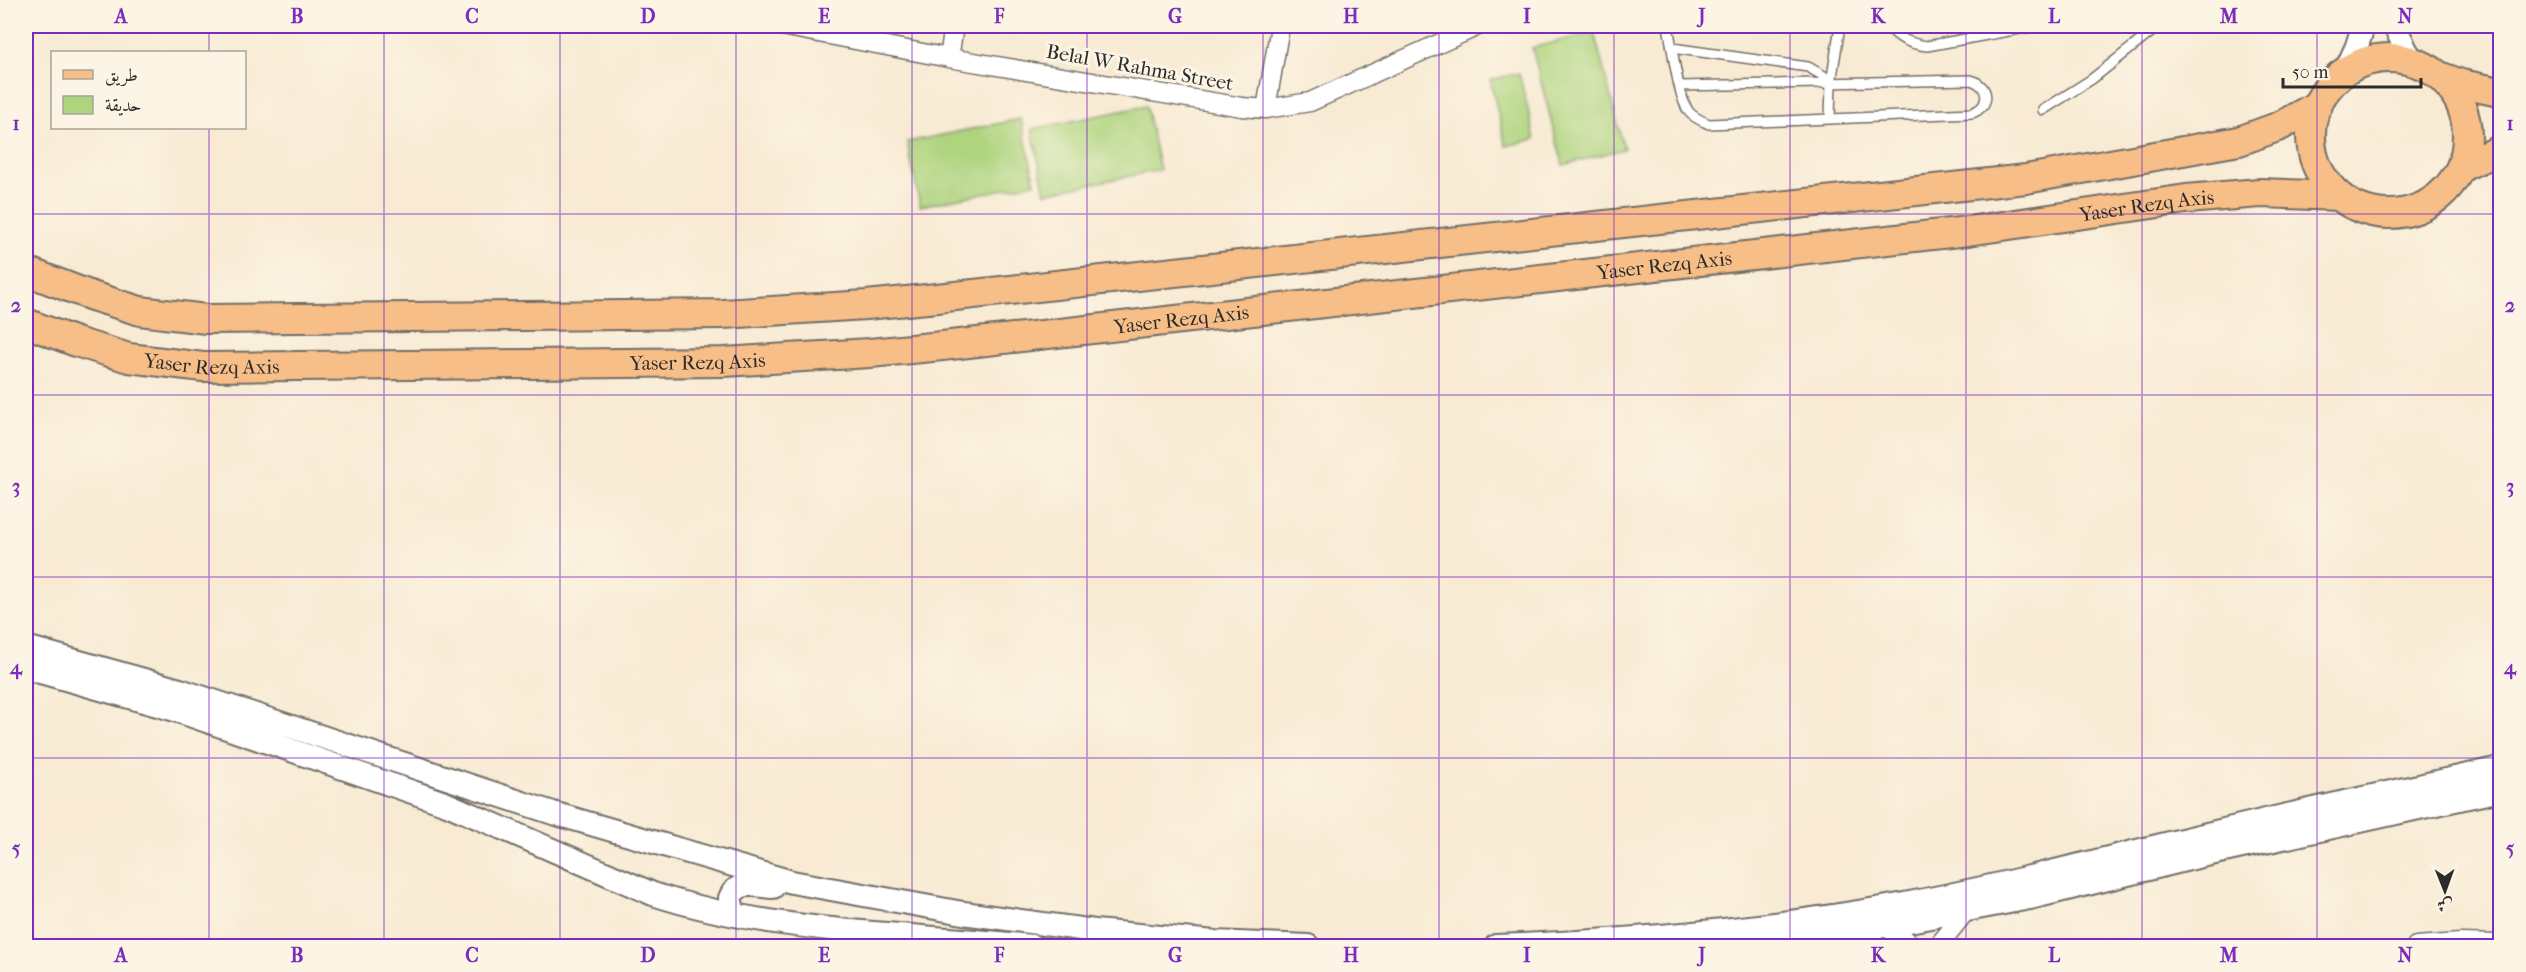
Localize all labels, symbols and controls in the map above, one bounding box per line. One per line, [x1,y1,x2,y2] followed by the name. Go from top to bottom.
[113,5,129,28] text: A
[290,5,304,28] text: B
[465,5,479,28] text: C
[640,5,656,28] text: D
[818,5,830,28] text: E
[993,5,1005,28] text: F
[1168,5,1182,28] text: G
[1343,5,1359,28] text: H
[1523,5,1531,28] text: I
[1696,5,1706,28] text: J
[1871,5,1887,28] text: K
[2048,5,2061,28] text: L
[2219,5,2239,28] text: M
[2397,5,2413,28] text: N
[1045,40,1235,95] street label: Belal W Rahma Street
[51,51,246,129] legend
[2283,51,2421,89] scale bar
[2292,62,2329,83] text: 50 m
[105,65,138,87] text: طريق
[105,95,141,116] text: حديقة
[12,112,20,135] text: 1
[2506,112,2514,135] text: 1
[2077,186,2215,227] street label: Yaser Rezq Axis
[1595,247,1733,285] street label: Yaser Rezq Axis
[11,294,21,317] text: 2
[2505,294,2515,317] text: 2
[1112,301,1250,339] street label: Yaser Rezq Axis
[629,348,766,375] street label: Yaser Rezq Axis
[142,349,280,380] street label: Yaser Rezq Axis
[12,475,20,498] text: 3
[2506,475,2514,498] text: 3
[9,656,23,680] text: 4
[2503,656,2517,680] text: 4
[12,837,21,860] text: 5
[2506,837,2515,860] text: 5
[2415,861,2475,921] north arrow
[2437,896,2453,915] text: ش
[113,944,129,967] text: A
[290,944,304,967] text: B
[465,944,479,967] text: C
[640,944,656,967] text: D
[818,944,830,967] text: E
[993,944,1005,967] text: F
[1168,944,1182,967] text: G
[1343,944,1359,967] text: H
[1523,944,1531,967] text: I
[1696,944,1706,967] text: J
[1871,944,1887,967] text: K
[2048,944,2061,967] text: L
[2219,944,2239,967] text: M
[2397,944,2413,967] text: N

